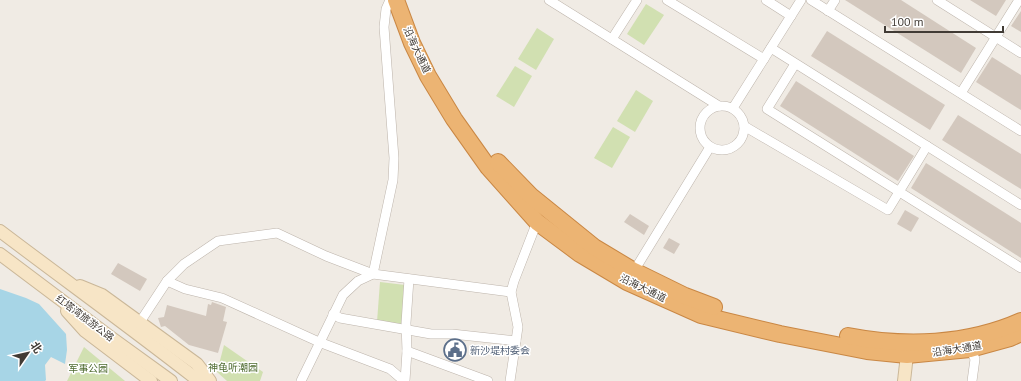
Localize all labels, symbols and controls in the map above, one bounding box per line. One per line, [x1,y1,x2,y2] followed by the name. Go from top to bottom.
[885,8,1003,34] scale bar
[891,14,924,29] text: 100 m
[401,25,433,75] street label: 沿海大通道
[618,271,668,305] street label: 沿海大通道
[53,292,117,344] street label: 红塔湾旅游公路
[8,333,48,373] north arrow
[442,337,468,363] public building icon: 新沙堤村委会
[27,339,45,356] text: 北
[931,339,983,359] street label: 沿海大通道
[470,344,530,357] place label: 新沙堤村委会
[208,361,258,374] park label: 神龟听潮园
[68,362,108,375] park label: 军事公园

